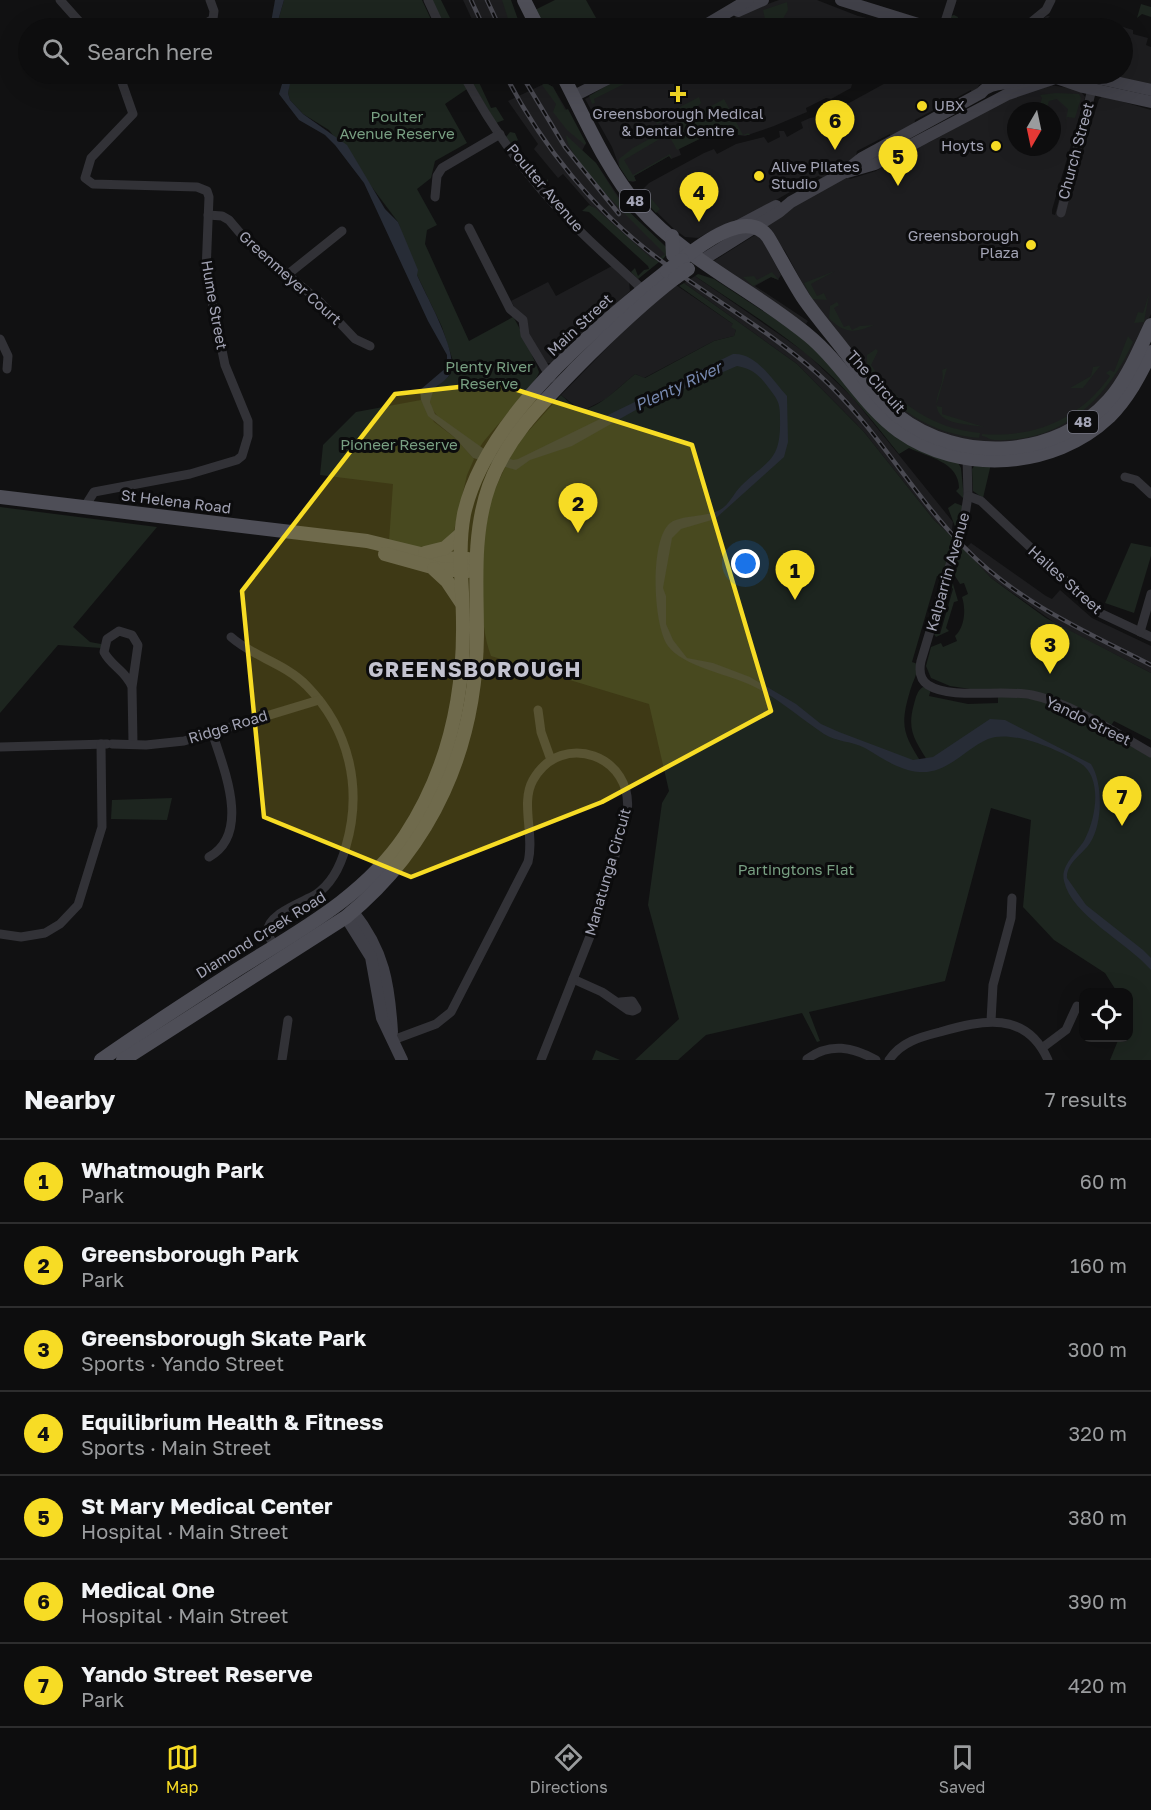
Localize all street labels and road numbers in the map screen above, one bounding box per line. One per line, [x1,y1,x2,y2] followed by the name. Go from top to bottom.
[1053,100,1097,201] street label: Church Street
[504,140,588,235] street label: Poulter Avenue
[620,190,650,212] road number: 48
[236,227,346,328] street label: Greenmeyer Court
[198,259,232,351] street label: Hume Street
[543,289,616,359] street label: Main Street
[844,346,910,416] street label: The Circuit
[1068,411,1098,433] road number: 48
[120,485,232,517] street label: St Helena Road
[921,510,973,633] street label: Kalparrin Avenue
[1025,541,1106,617] street label: Hailes Street
[1043,692,1134,748] street label: Yando Street
[186,705,269,747] street label: Ridge Road
[580,806,634,938] street label: Manatunga Circuit
[192,887,329,981] street label: Diamond Creek Road

